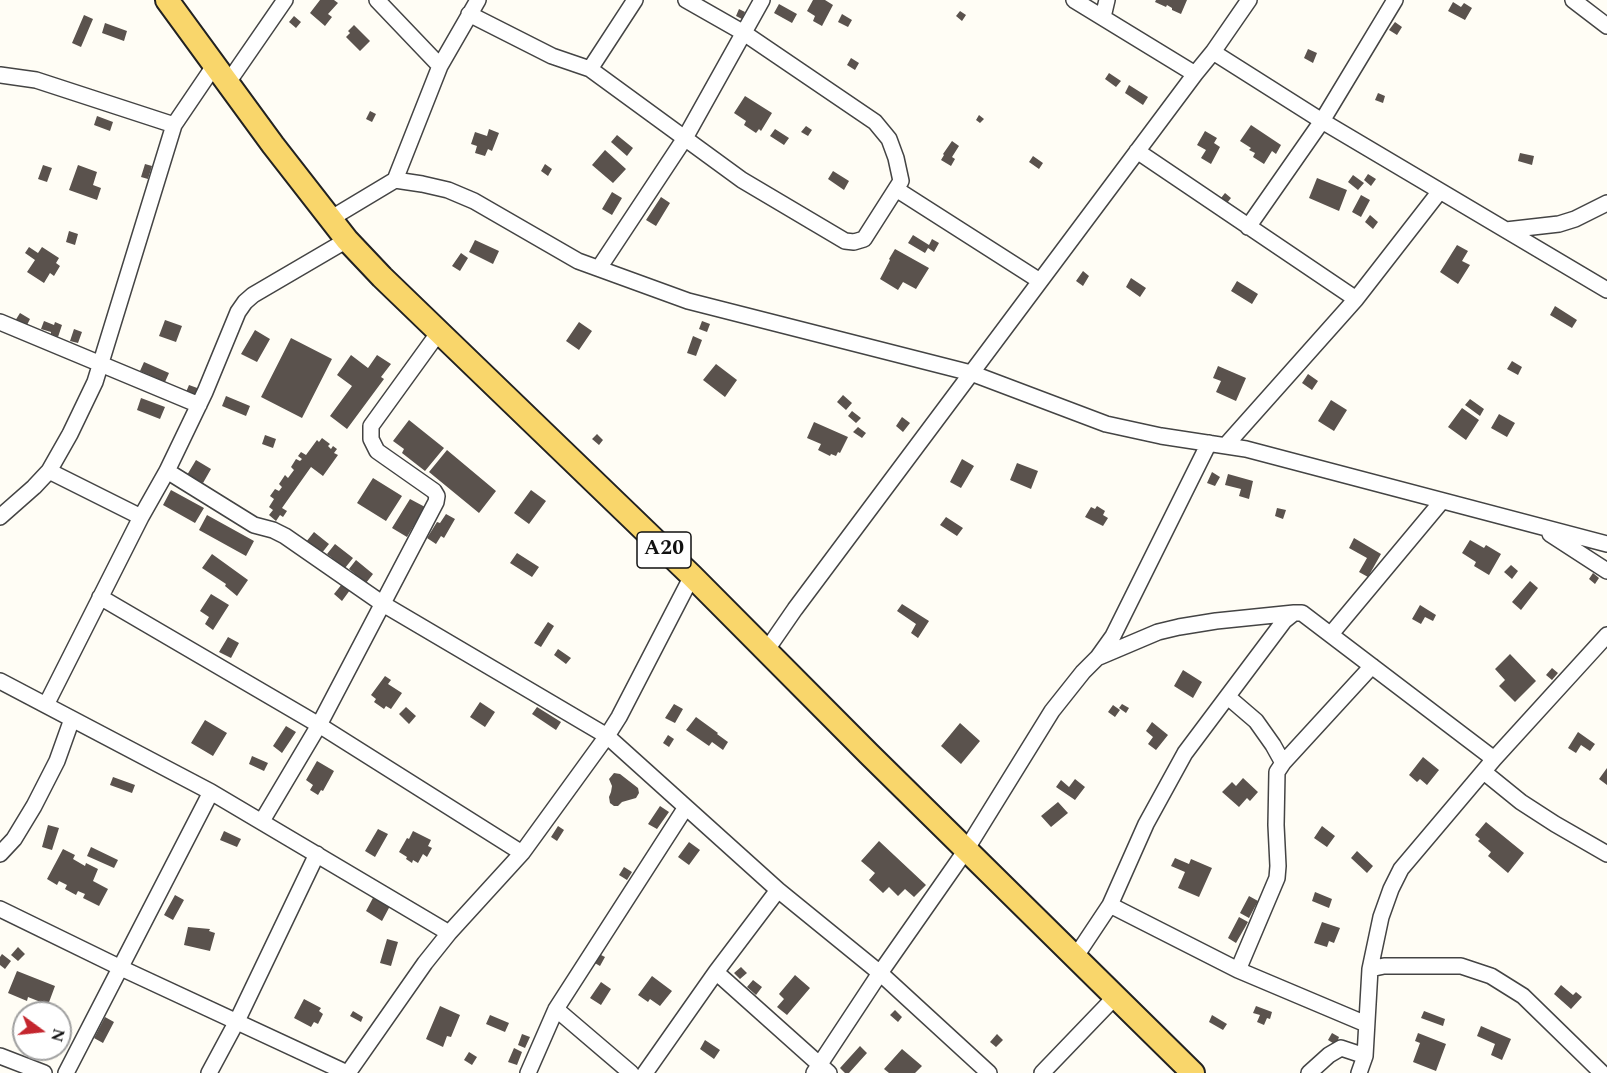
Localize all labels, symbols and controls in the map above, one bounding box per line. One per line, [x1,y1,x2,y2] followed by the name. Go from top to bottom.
[637,532,691,568] road number: A20
[12,1001,72,1061] north arrow
[44,1026,71,1045] text: N

